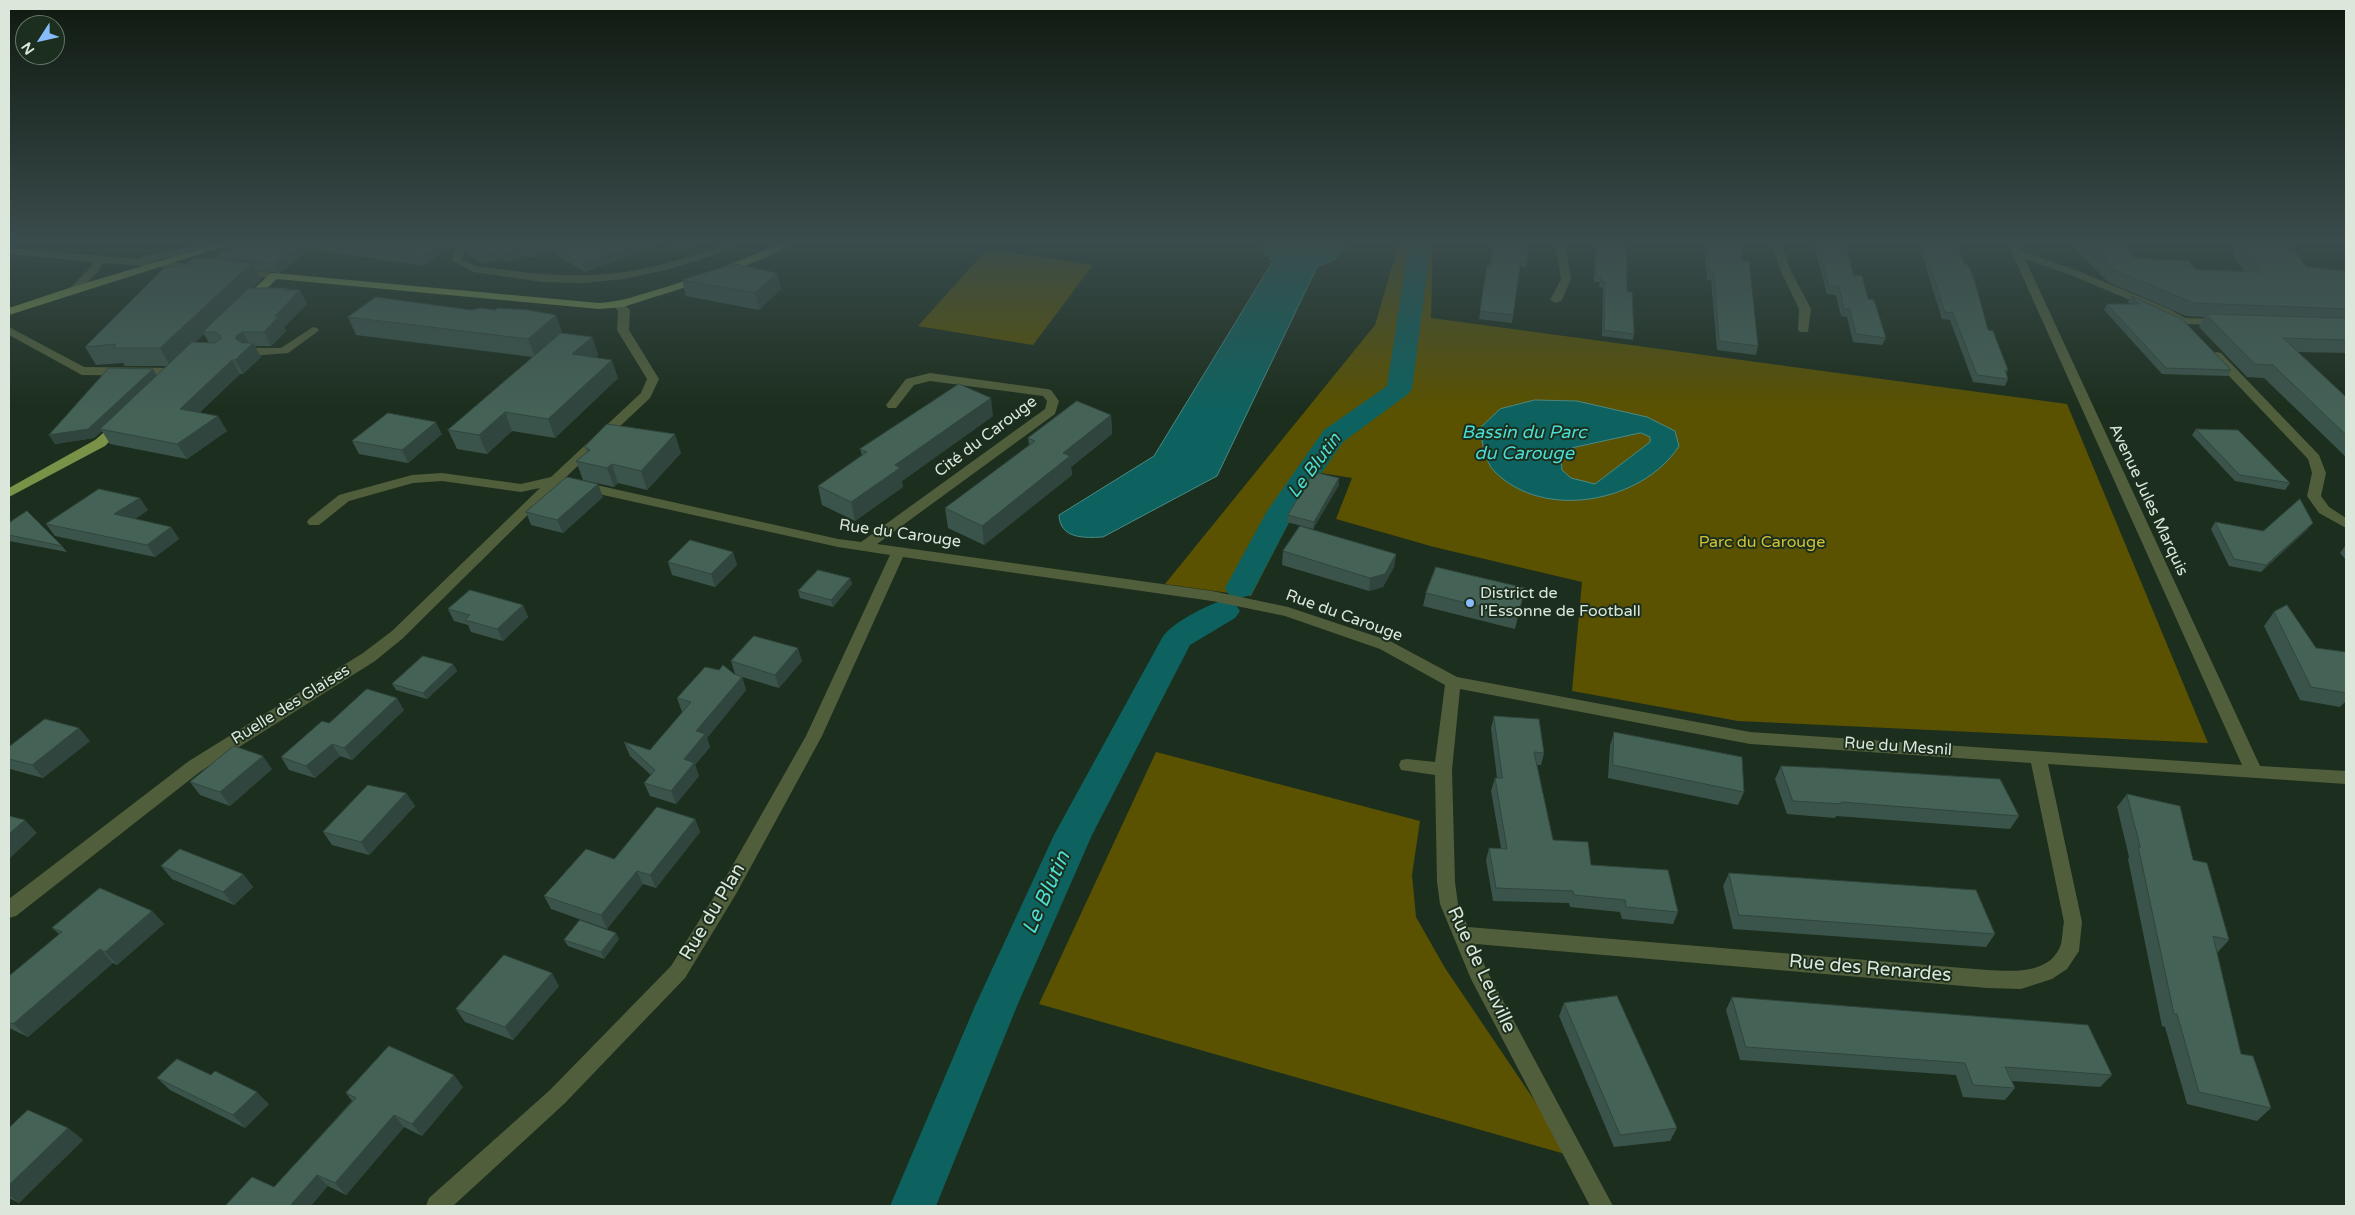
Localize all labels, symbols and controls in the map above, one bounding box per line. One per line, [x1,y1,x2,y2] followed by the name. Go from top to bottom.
[15,15,65,65] north arrow
[18,39,38,58] text: N
[931,392,1041,482] street label: Cité du Carouge
[2104,421,2192,579] street label: Avenue Jules Marquis
[1462,422,1586,464] water label: Bassin du Parc du Carouge
[1284,429,1346,503] water label: Le Blutin
[838,516,962,552] street label: Rue du Carouge
[1699,533,1825,553] park label: Parc du Carouge
[1480,584,1641,622] place label: District de l’Essonne de Football
[1283,586,1405,646] street label: Rue du Carouge
[1464,597,1476,609] marker: District de l’Essonne de Football
[228,661,354,749] street label: Ruelle des Glaises
[1843,734,1953,760] street label: Rue du Mesnil
[1018,848,1076,938] water label: Le Blutin
[675,859,751,965] street label: Rue du Plan
[1442,903,1520,1037] street label: Rue de Leuville
[1788,951,1952,987] street label: Rue des Renardes

